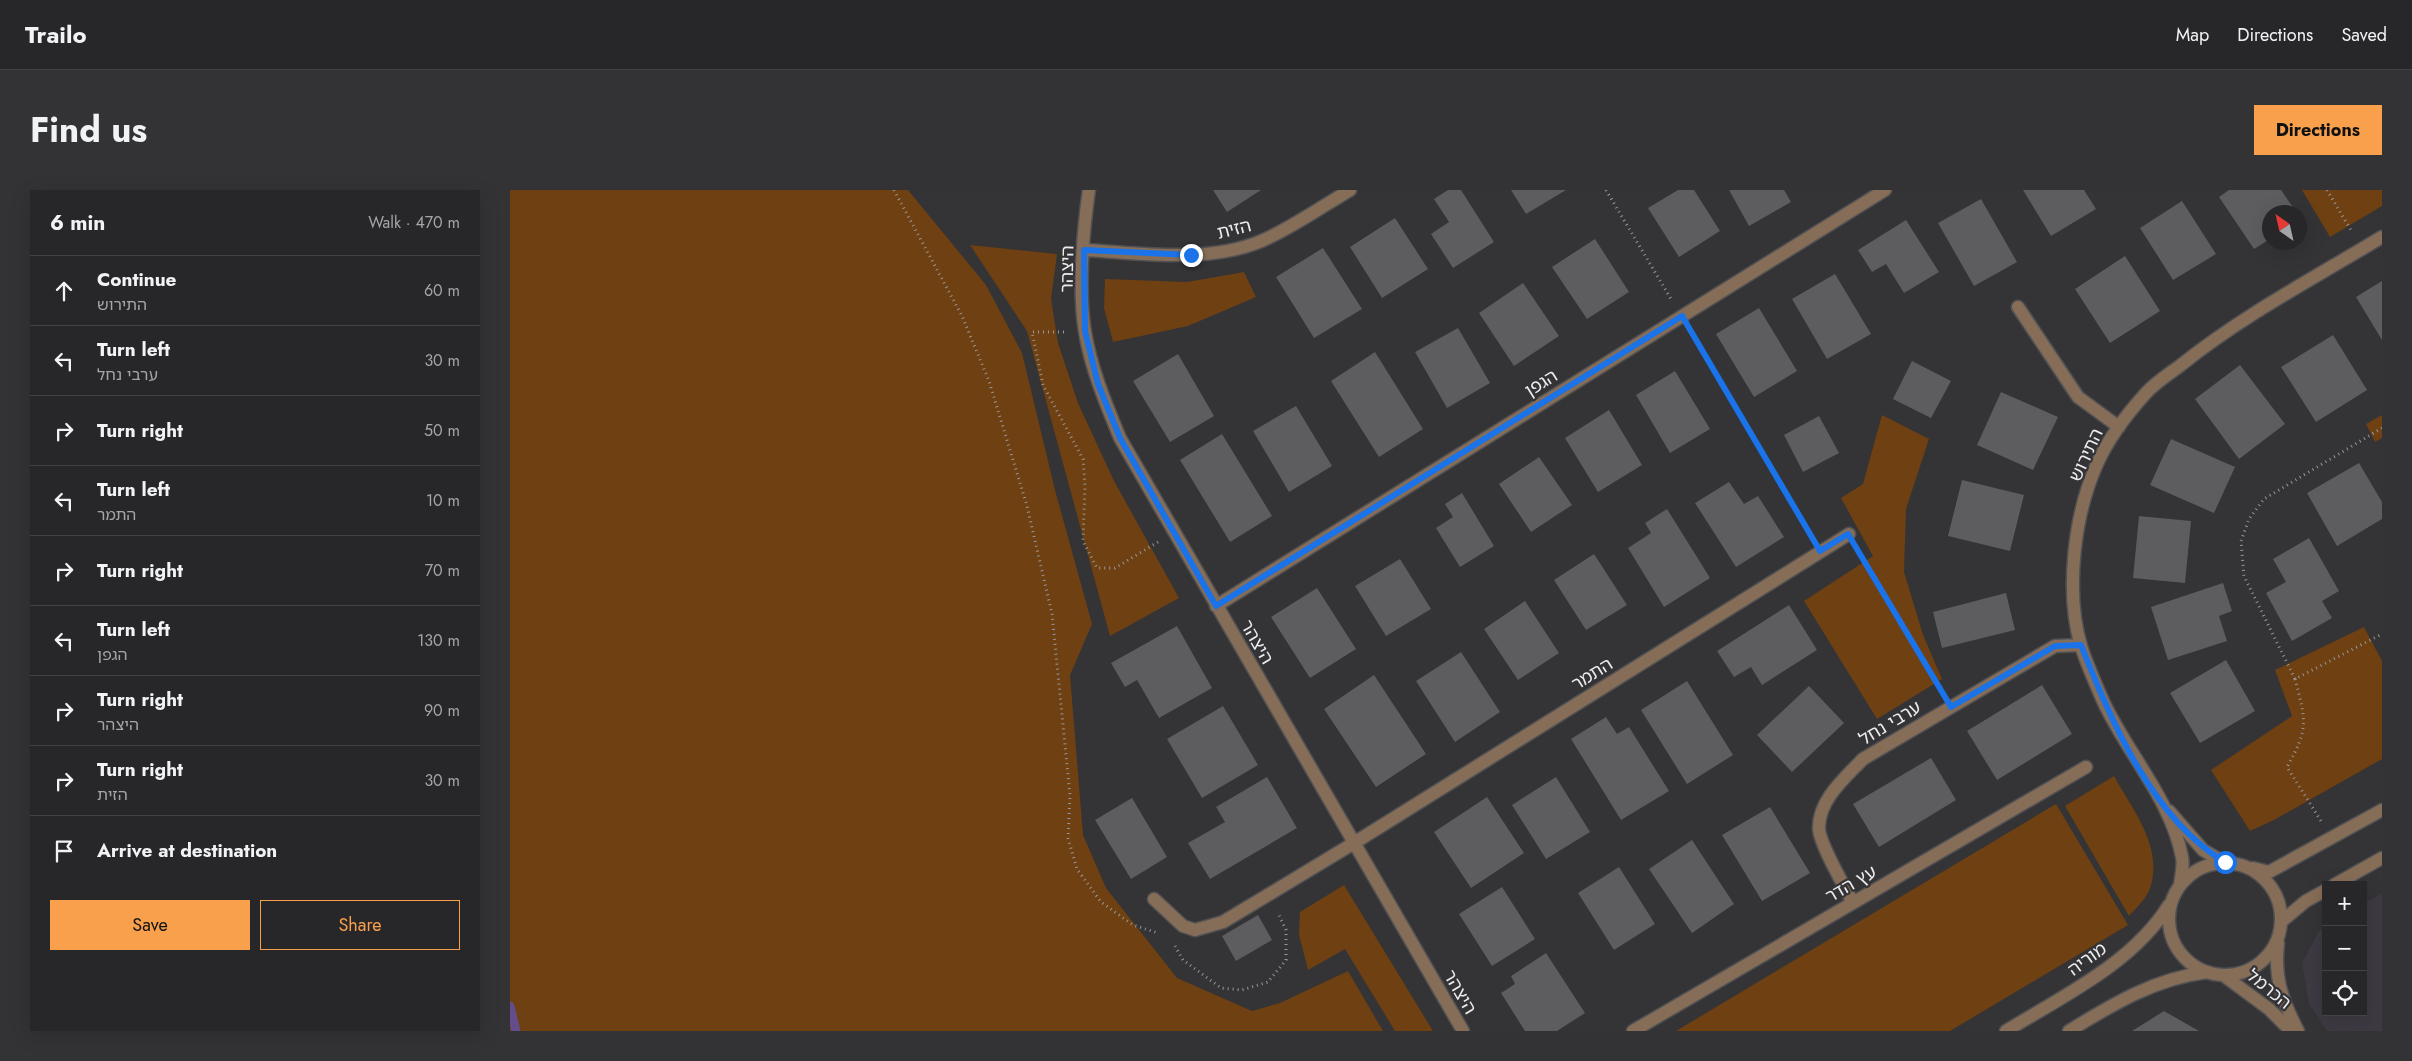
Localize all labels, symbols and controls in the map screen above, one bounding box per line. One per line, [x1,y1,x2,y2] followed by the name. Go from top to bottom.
[25,17,87,52] text: Trailo
[2176,22,2209,48] text: Map
[2237,22,2313,48] text: Directions
[2341,22,2387,48] text: Saved
[30,105,147,155] text: Find us
[2254,105,2382,155] button: Directions
[2262,205,2307,250] north arrow
[50,208,105,238] text: 6 min
[368,211,460,234] text: Walk · 470 m
[1214,212,1254,246] street label: הזית
[1180,244,1203,267] route end
[1054,245,1080,293] street label: היצהר
[97,266,176,293] text: Continue
[50,277,78,305] icon: ahead
[424,279,460,302] text: 60 m
[97,293,147,316] text: התירוש
[97,336,170,363] text: Turn left
[50,347,78,375] icon: left
[424,349,460,372] text: 30 m
[97,363,158,386] text: ערבי נחל
[1520,363,1562,403] street label: הגפן
[50,417,78,445] icon: right
[97,417,183,444] text: Turn right
[424,419,460,442] text: 50 m
[2062,424,2110,486] street label: התירוש
[97,476,170,503] text: Turn left
[50,487,78,515] icon: left
[426,489,460,512] text: 10 m
[97,503,136,526] text: התמר
[50,557,78,585] icon: right
[97,557,183,584] text: Turn right
[425,559,460,582] text: 70 m
[1234,615,1280,669] street label: היצהר
[97,616,170,643] text: Turn left
[50,627,78,655] icon: left
[417,629,460,652] text: 130 m
[97,643,128,666] text: הגפן
[1566,651,1618,697] street label: התמר
[97,686,183,713] text: Turn right
[1854,694,1926,752] street label: ערבי נחל
[50,697,78,725] icon: right
[424,699,460,722] text: 90 m
[97,713,139,736] text: היצהר
[97,756,183,783] text: Turn right
[50,767,78,795] icon: right
[424,769,460,792] text: 30 m
[97,783,128,806] text: הזית
[50,837,78,865] icon: arrive
[97,837,277,864] text: Arrive at destination
[2214,851,2237,874] route start
[1821,859,1881,909] street label: עץ הדר
[2322,881,2367,1016] map controls
[2322,881,2367,926] button: +
[50,900,250,950] button: Save
[260,900,460,950] button: Share
[2322,926,2367,971] button: −
[2062,936,2112,982] street label: מוריה
[2241,963,2297,1015] street label: הכרמל
[1437,965,1483,1019] street label: היצהר
[2322,971,2367,1016] button: locate

